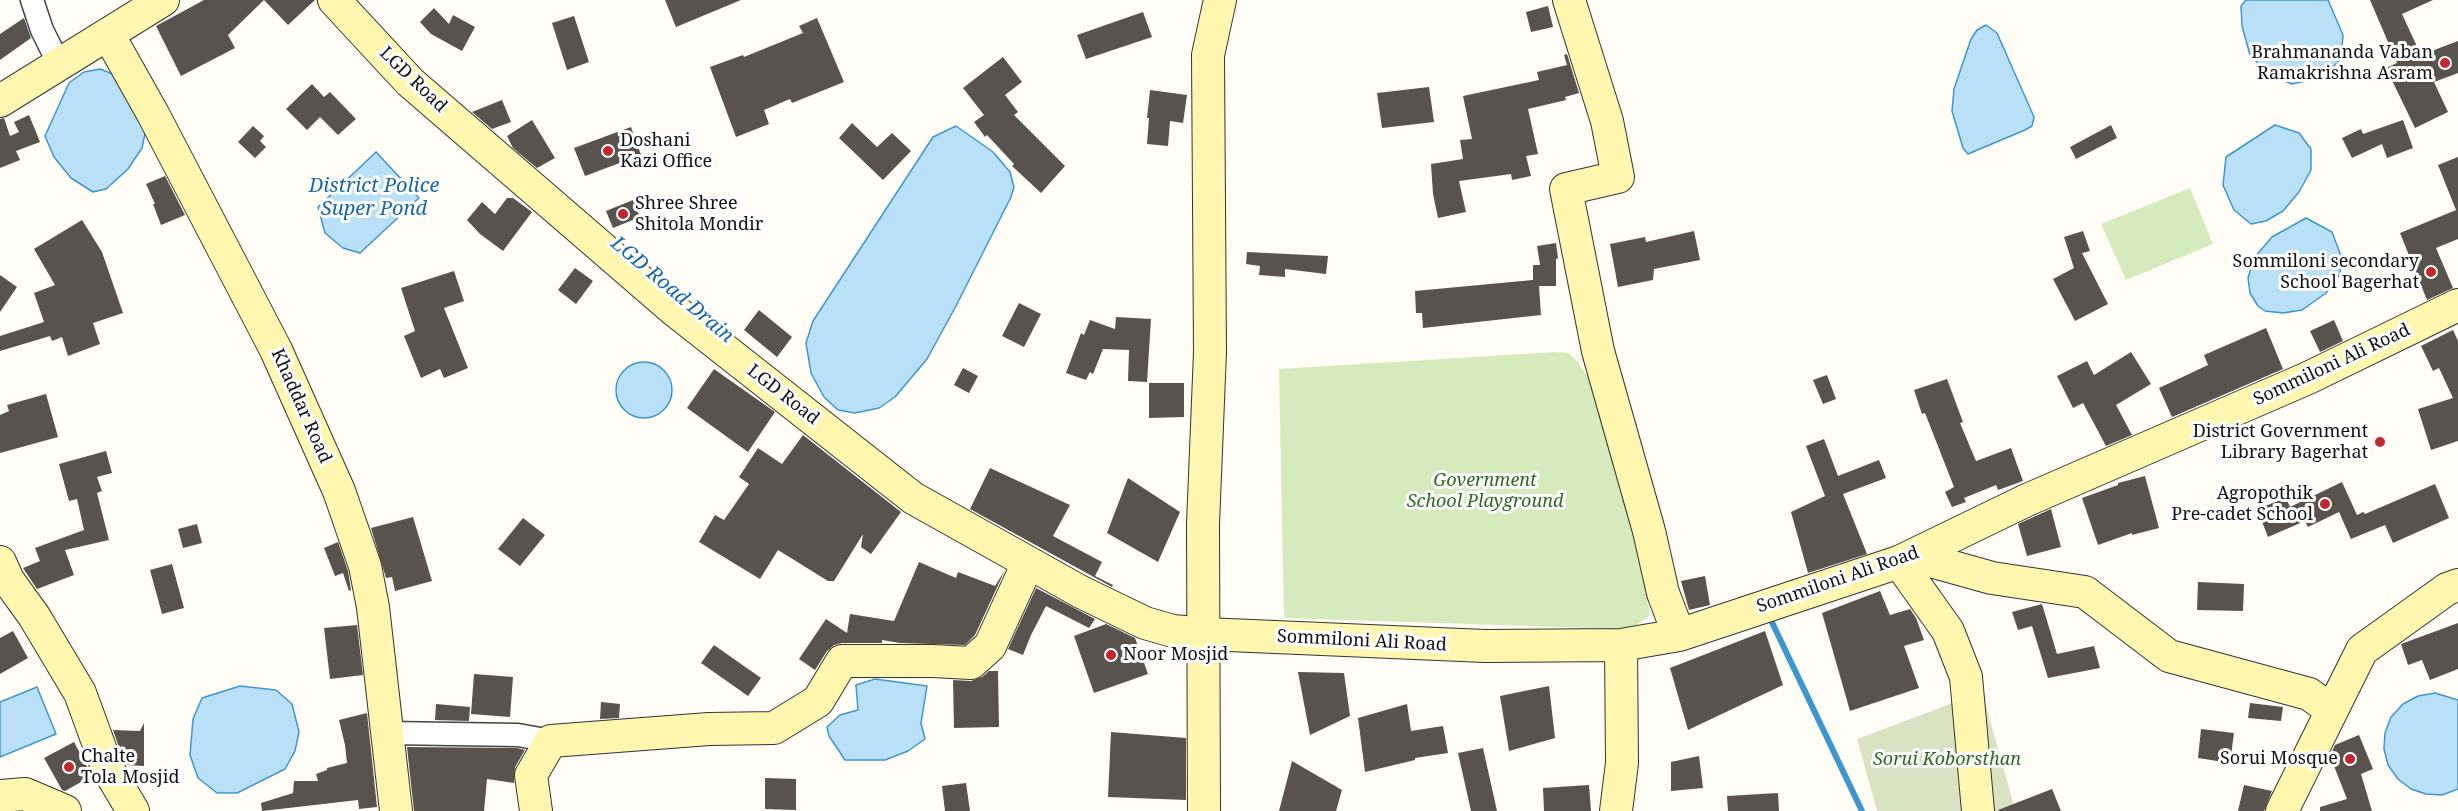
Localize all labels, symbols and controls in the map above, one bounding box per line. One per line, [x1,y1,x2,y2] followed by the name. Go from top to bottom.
[2251,42,2433,84] place label: Brahmananda Vaban Ramakrishna Asram
[375,43,451,117] street label: LGD Road
[2438,56,2452,70] marker: Brahmananda Vaban Ramakrishna Asram
[620,130,712,172] place label: Doshani Kazi Office
[601,144,615,158] marker: Doshani Kazi Office
[309,174,439,221] water label: District Police Super Pond
[635,193,763,236] place label: Shree Shree Shitola Mondir
[616,207,630,221] marker: Shree Shree Shitola Mondir
[606,232,738,348] water label: LGD Road Drain
[2233,251,2419,294] place label: Sommiloni secondary School Bagerhat
[2424,265,2438,279] marker: Sommiloni secondary School Bagerhat
[2250,319,2414,411] street label: Sommiloni Ali Road
[266,345,336,467] street label: Khaddar Road
[743,360,823,430] street label: LGD Road
[2193,421,2368,464] place label: District Government Library Bagerhat
[2373,435,2387,449] marker: District Government Library Bagerhat
[1407,470,1563,512] park label: Government School Playground
[2171,483,2313,526] place label: Agropothik Pre-cadet School
[2318,497,2332,511] marker: Agropothik Pre-cadet School
[1754,542,1922,618] street label: Sommiloni Ali Road
[1277,626,1447,656] street label: Sommiloni Ali Road
[1123,644,1228,666] place label: Noor Mosjid
[1104,648,1118,662] marker: Noor Mosjid
[81,746,180,789] place label: Chalte Tola Mosjid
[2220,748,2338,770] place label: Sorui Mosque
[1873,749,2021,771] park label: Sorui Koborsthan
[2343,752,2357,766] marker: Sorui Mosque
[62,760,76,774] marker: Chalte Tola Mosjid

